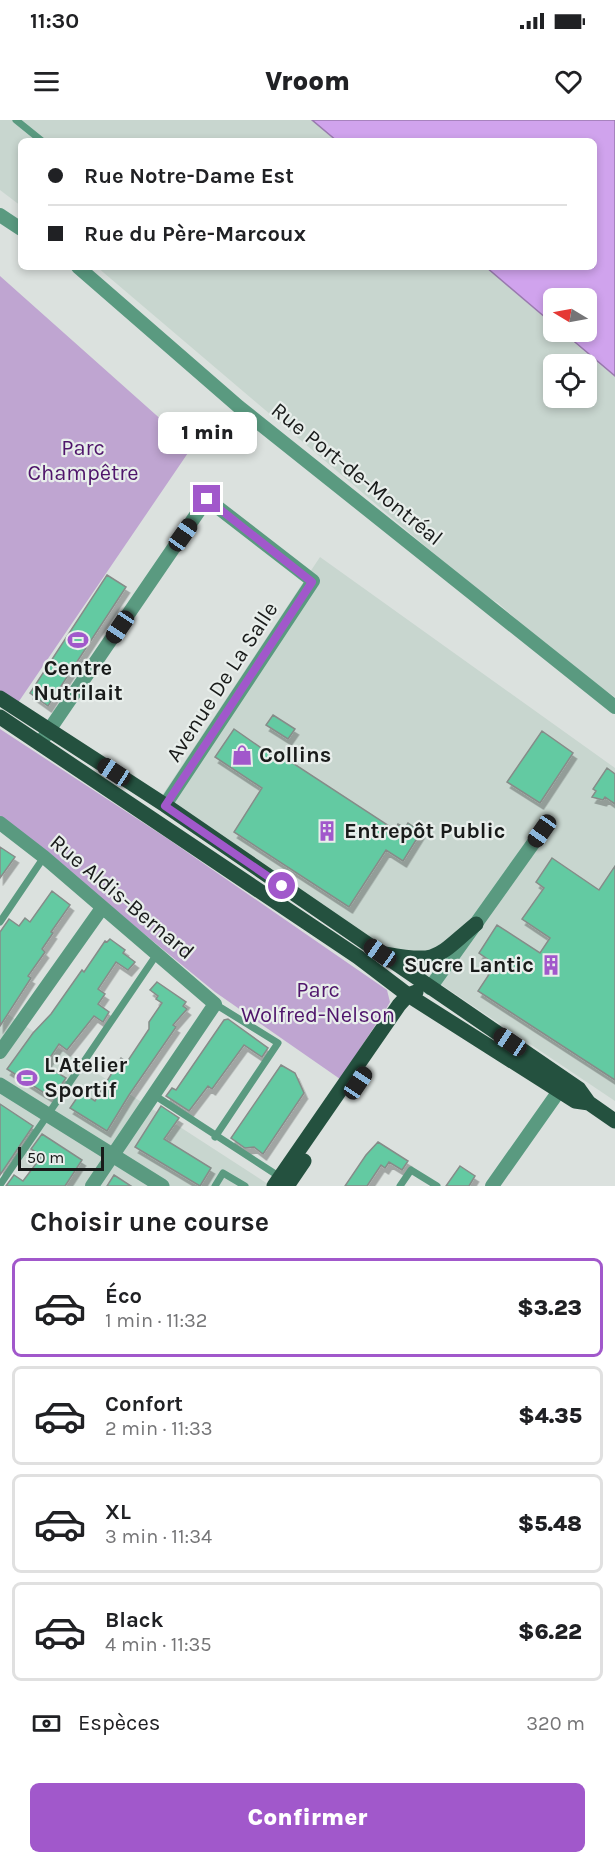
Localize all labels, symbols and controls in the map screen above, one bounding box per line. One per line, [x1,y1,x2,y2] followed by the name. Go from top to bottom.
[30,8,79,34] text: 11:30
[30,65,63,98] icon: menu
[265,65,350,97] text: Vroom
[552,65,585,98] icon: heart
[84,163,294,189] text: Rue Notre-Dame Est
[84,221,306,247] text: Rue du Père-Marcoux
[543,288,597,342] north arrow
[543,288,597,408] map controls
[543,354,597,408] button: locate
[266,397,448,551] street label: Rue Port-de-Montréal
[158,412,256,454] callout: 1 min
[181,421,234,444] text: 1 min
[27,435,139,486] park label: Parc Champêtre
[193,485,220,512] route end
[165,515,201,555] car
[161,597,283,767] street label: Avenue De La Salle
[102,607,138,647] car
[66,628,90,652] sports icon: Centre Nutrilait
[33,655,123,706] place label: Centre Nutrilait
[259,742,331,768] place label: Collins
[230,743,254,767] shop icon: Collins
[94,755,134,789] car
[524,811,560,851] car
[344,818,505,844] place label: Entrepôt Public
[315,819,339,843] building icon: Entrepôt Public
[45,829,199,965] street label: Rue Aldis-Bernard
[268,872,295,899] route start
[360,935,400,971] car
[404,952,534,978] place label: Sucre Lantic
[539,953,563,977] building icon: Sucre Lantic
[241,977,395,1028] park label: Parc Wolfred-Nelson
[490,1024,530,1060] car
[44,1052,127,1103] place label: L'Atelier Sportif
[340,1063,376,1103] car
[15,1066,39,1090] sports icon: L'Atelier Sportif
[18,1144,104,1172] scale bar
[27,1148,64,1167] text: 50 m
[30,1206,269,1238] text: Choisir une course
[33,1281,87,1335] icon: car
[105,1283,142,1309] text: Éco
[517,1295,582,1321] text: $3.23
[105,1309,207,1332] text: 1 min · 11:32
[33,1389,87,1443] icon: car
[105,1391,183,1417] text: Confort
[518,1403,582,1429] text: $4.35
[105,1417,213,1440] text: 2 min · 11:33
[33,1497,87,1551] icon: car
[105,1499,131,1525] text: XL
[518,1511,582,1537] text: $5.48
[105,1525,212,1548] text: 3 min · 11:34
[33,1605,87,1659] icon: car
[105,1607,164,1633] text: Black
[518,1619,582,1645] text: $6.22
[105,1633,212,1656] text: 4 min · 11:35
[30,1707,63,1740] icon: cash
[78,1710,160,1736] text: Espèces
[526,1712,585,1735] text: 320 m
[30,1783,585,1852] button: Confirmer

